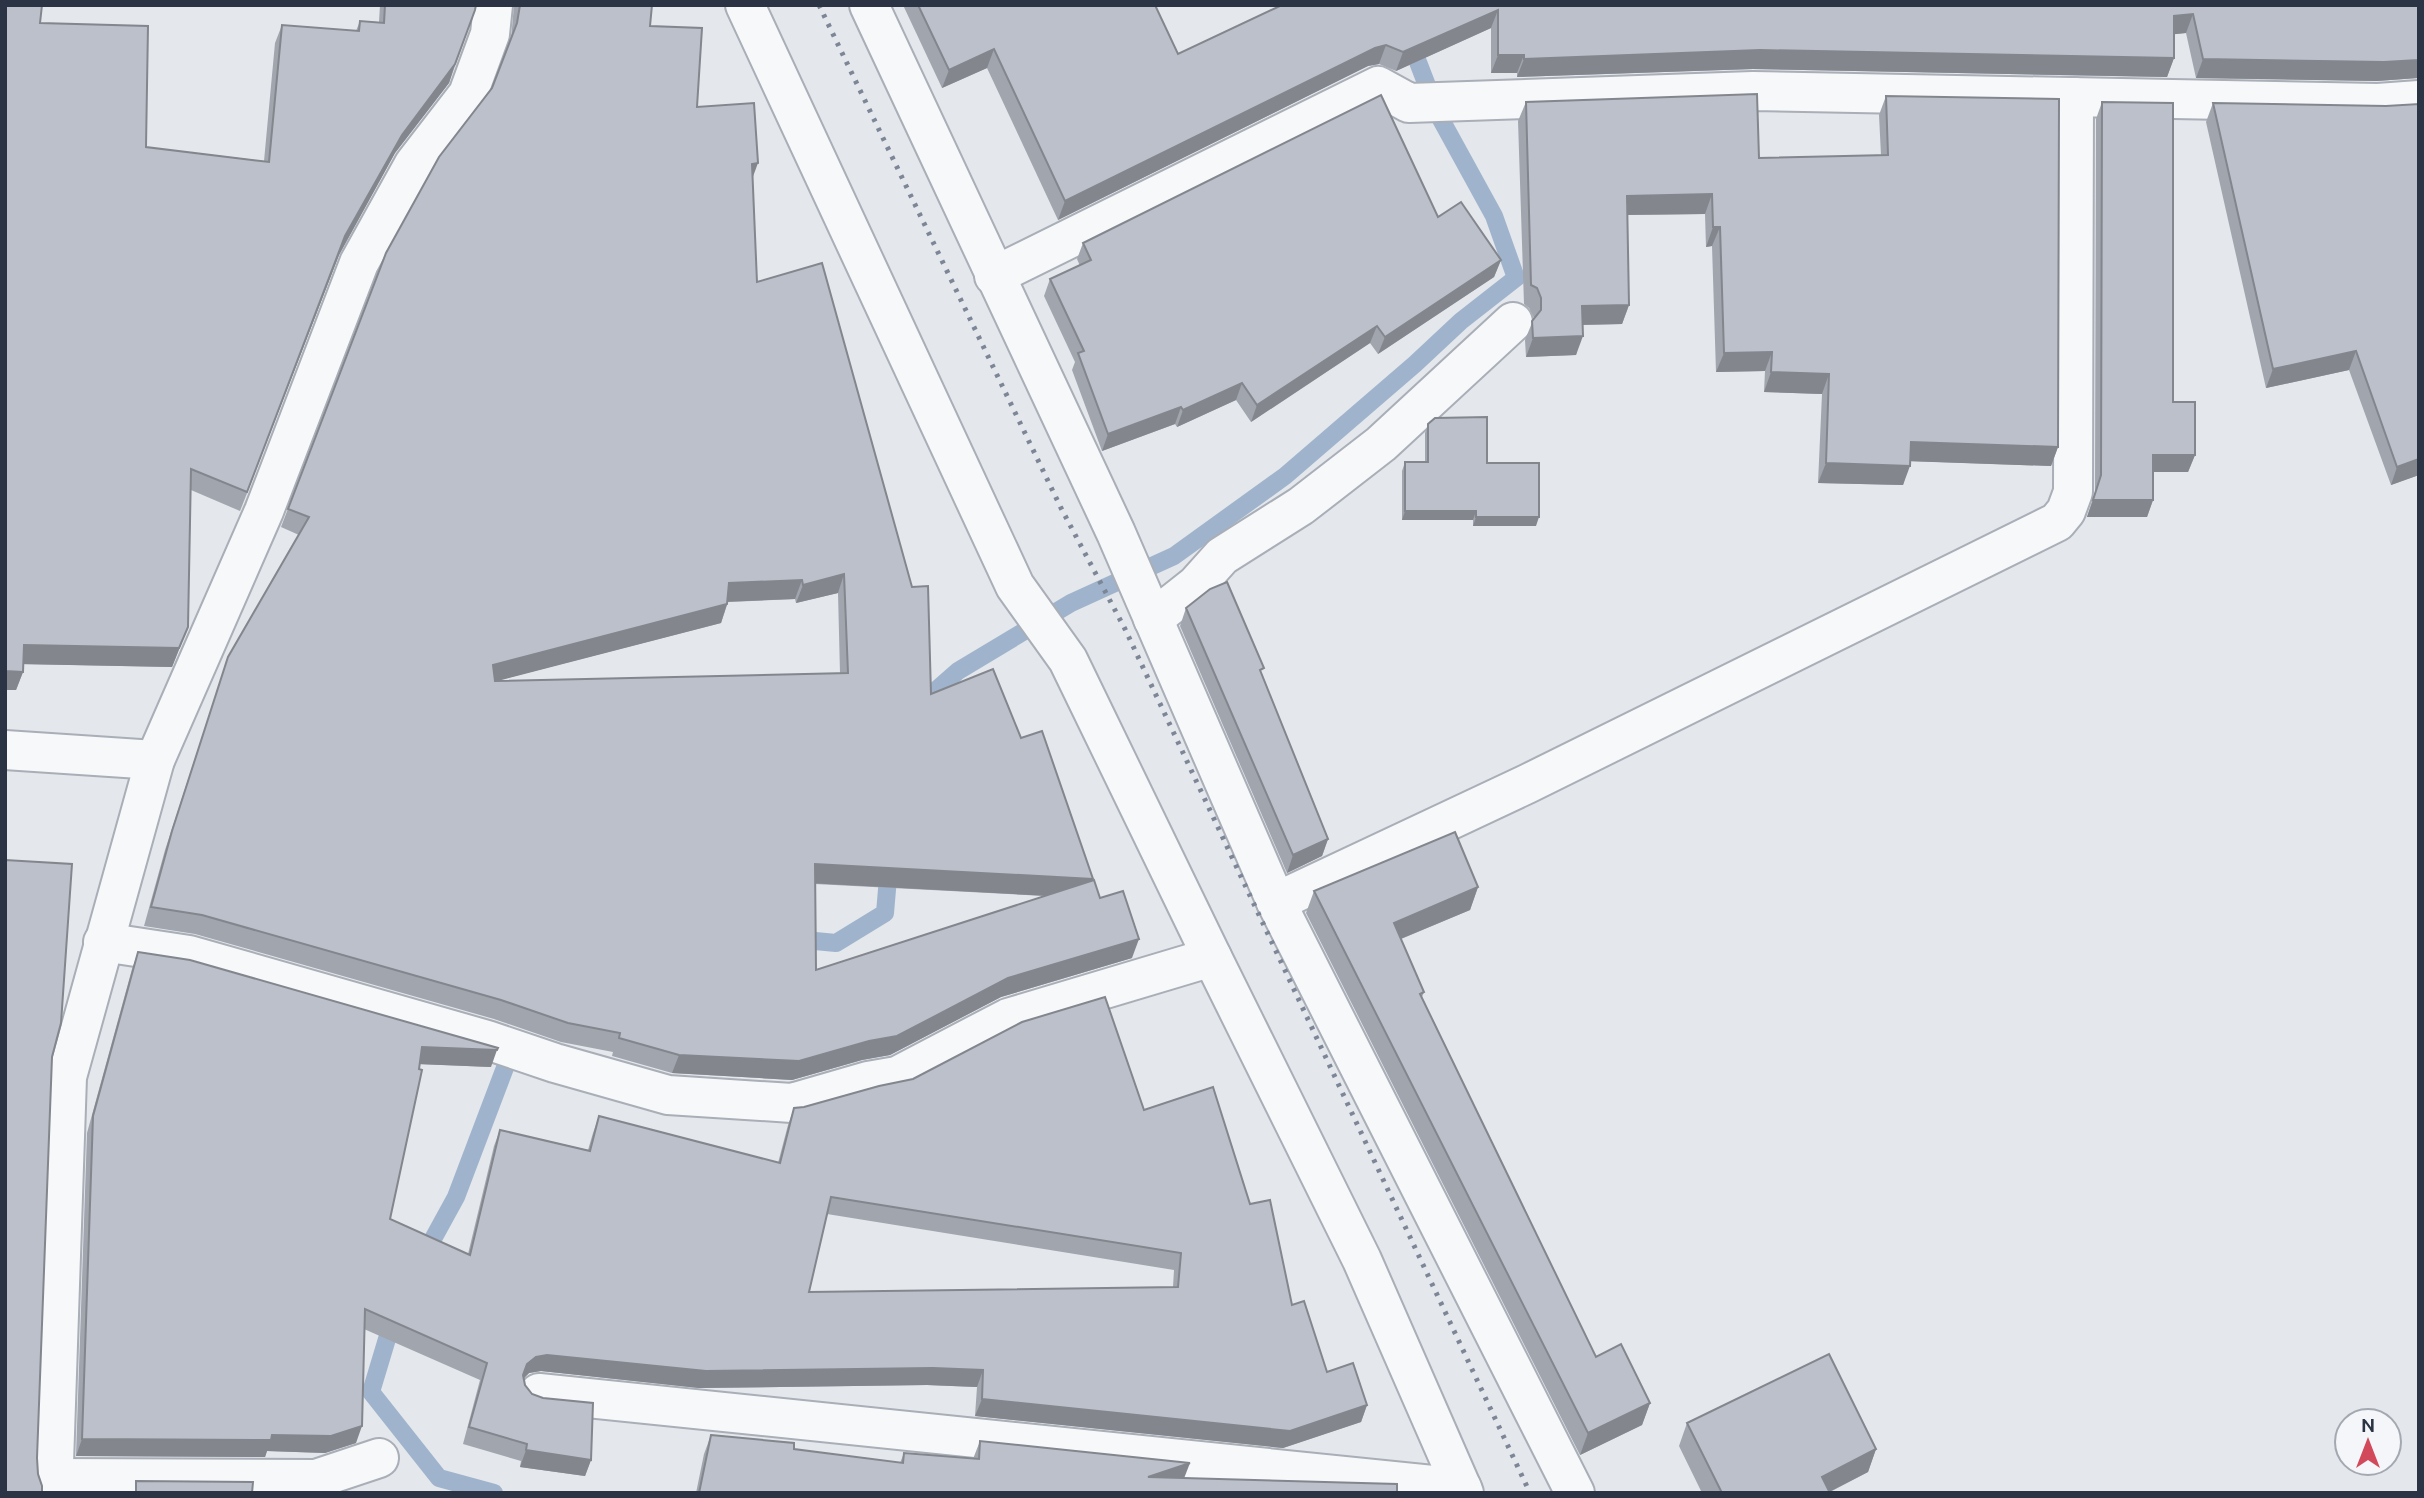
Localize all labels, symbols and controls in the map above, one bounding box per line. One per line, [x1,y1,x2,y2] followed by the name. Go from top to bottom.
[2333,1407,2403,1477] north arrow
[2361,1414,2375,1436] text: N

